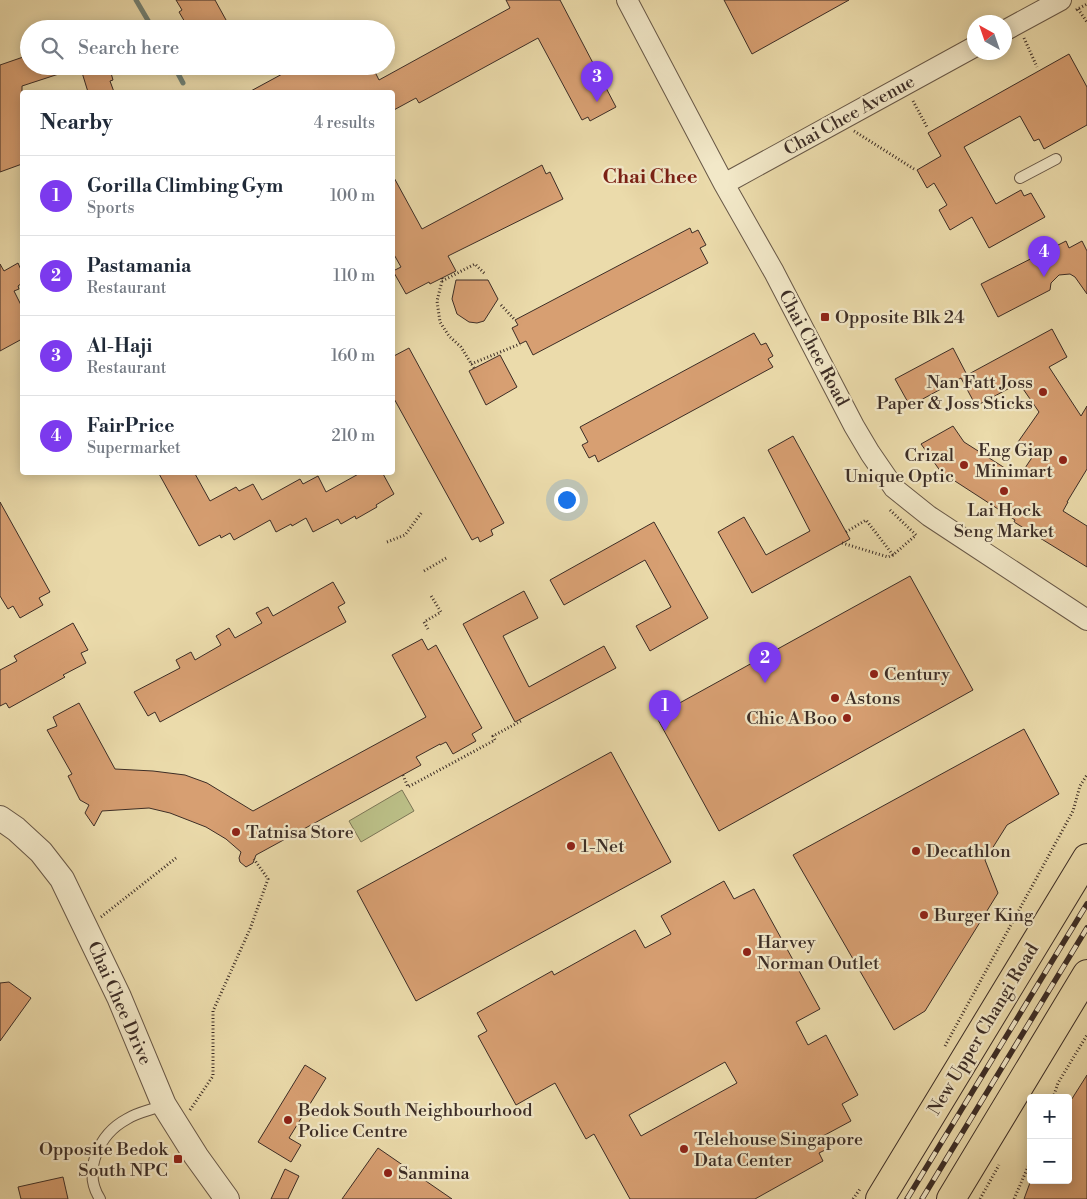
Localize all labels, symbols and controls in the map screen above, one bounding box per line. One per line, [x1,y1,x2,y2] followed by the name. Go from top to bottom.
[967,15,1012,60] north arrow
[20,20,395,75] search box
[38,34,66,62] icon: search
[78,36,179,60] text: Search here
[581,61,613,102] pin: 3
[780,70,919,161] street label: Chai Chee Avenue
[40,110,113,136] text: Nearby
[314,113,375,133] text: 4 results
[602,165,698,190] district label: Chai Chee
[87,174,283,198] text: Gorilla Climbing Gym
[52,186,60,206] text: 1
[330,186,375,206] text: 100 m
[87,198,134,218] text: Sports
[1028,236,1060,277] pin: 4
[87,254,191,278] text: Pastamania
[51,266,61,286] text: 2
[333,266,375,286] text: 110 m
[87,278,166,298] text: Restaurant
[773,286,854,411] street label: Chai Chee Road
[835,306,965,329] place label: Opposite Blk 24
[819,311,831,323] marker: Opposite Blk 24
[87,334,152,358] text: Al-Haji
[51,346,61,366] text: 3
[331,346,375,366] text: 160 m
[87,358,166,378] text: Restaurant
[876,371,1033,415] place label: Nan Fatt Joss Paper & Joss Sticks
[1037,386,1049,398] marker: Nan Fatt Joss Paper & Joss Sticks
[87,414,174,438] text: FairPrice
[51,426,61,446] text: 4
[331,426,375,446] text: 210 m
[87,438,181,458] text: Supermarket
[975,439,1054,483] place label: Eng Giap Minimart
[844,444,955,488] place label: Crizal Unique Optic
[1057,454,1069,466] marker: Eng Giap Minimart
[958,459,970,471] marker: Crizal Unique Optic
[998,485,1010,497] marker: Lai Hock Seng Market
[554,487,580,513] your location
[954,499,1055,543] place label: Lai Hock Seng Market
[749,642,781,683] pin: 2
[884,663,950,686] place label: Century
[868,668,880,680] marker: Century
[844,687,900,710] place label: Astons
[649,690,681,731] pin: 1
[829,692,841,704] marker: Astons
[746,707,837,730] place label: Chic A Boo
[841,712,853,724] marker: Chic A Boo
[246,821,354,844] place label: Tatnisa Store
[230,826,242,838] marker: Tatnisa Store
[581,835,625,858] place label: 1-Net
[565,840,577,852] marker: 1-Net
[926,840,1011,863] place label: Decathlon
[910,845,922,857] marker: Decathlon
[933,904,1034,927] place label: Burger King
[918,909,930,921] marker: Burger King
[757,931,880,975] place label: Harvey Norman Outlet
[82,938,157,1068] street label: Chai Chee Drive
[923,939,1044,1119] street label: New Upper Changi Road
[741,946,753,958] marker: Harvey Norman Outlet
[1027,1094,1072,1184] map controls
[1027,1094,1072,1139] button: +
[297,1099,533,1143] place label: Bedok South Neighbourhood Police Centre
[282,1114,294,1126] marker: Bedok South Neighbourhood Police Centre
[694,1128,863,1172] place label: Telehouse Singapore Data Center
[39,1138,170,1182] place label: Opposite Bedok South NPC
[1027,1139,1072,1184] button: −
[678,1143,690,1155] marker: Telehouse Singapore Data Center
[172,1153,184,1165] marker: Opposite Bedok South NPC
[398,1162,471,1185] place label: Sanmina
[382,1167,394,1179] marker: Sanmina

